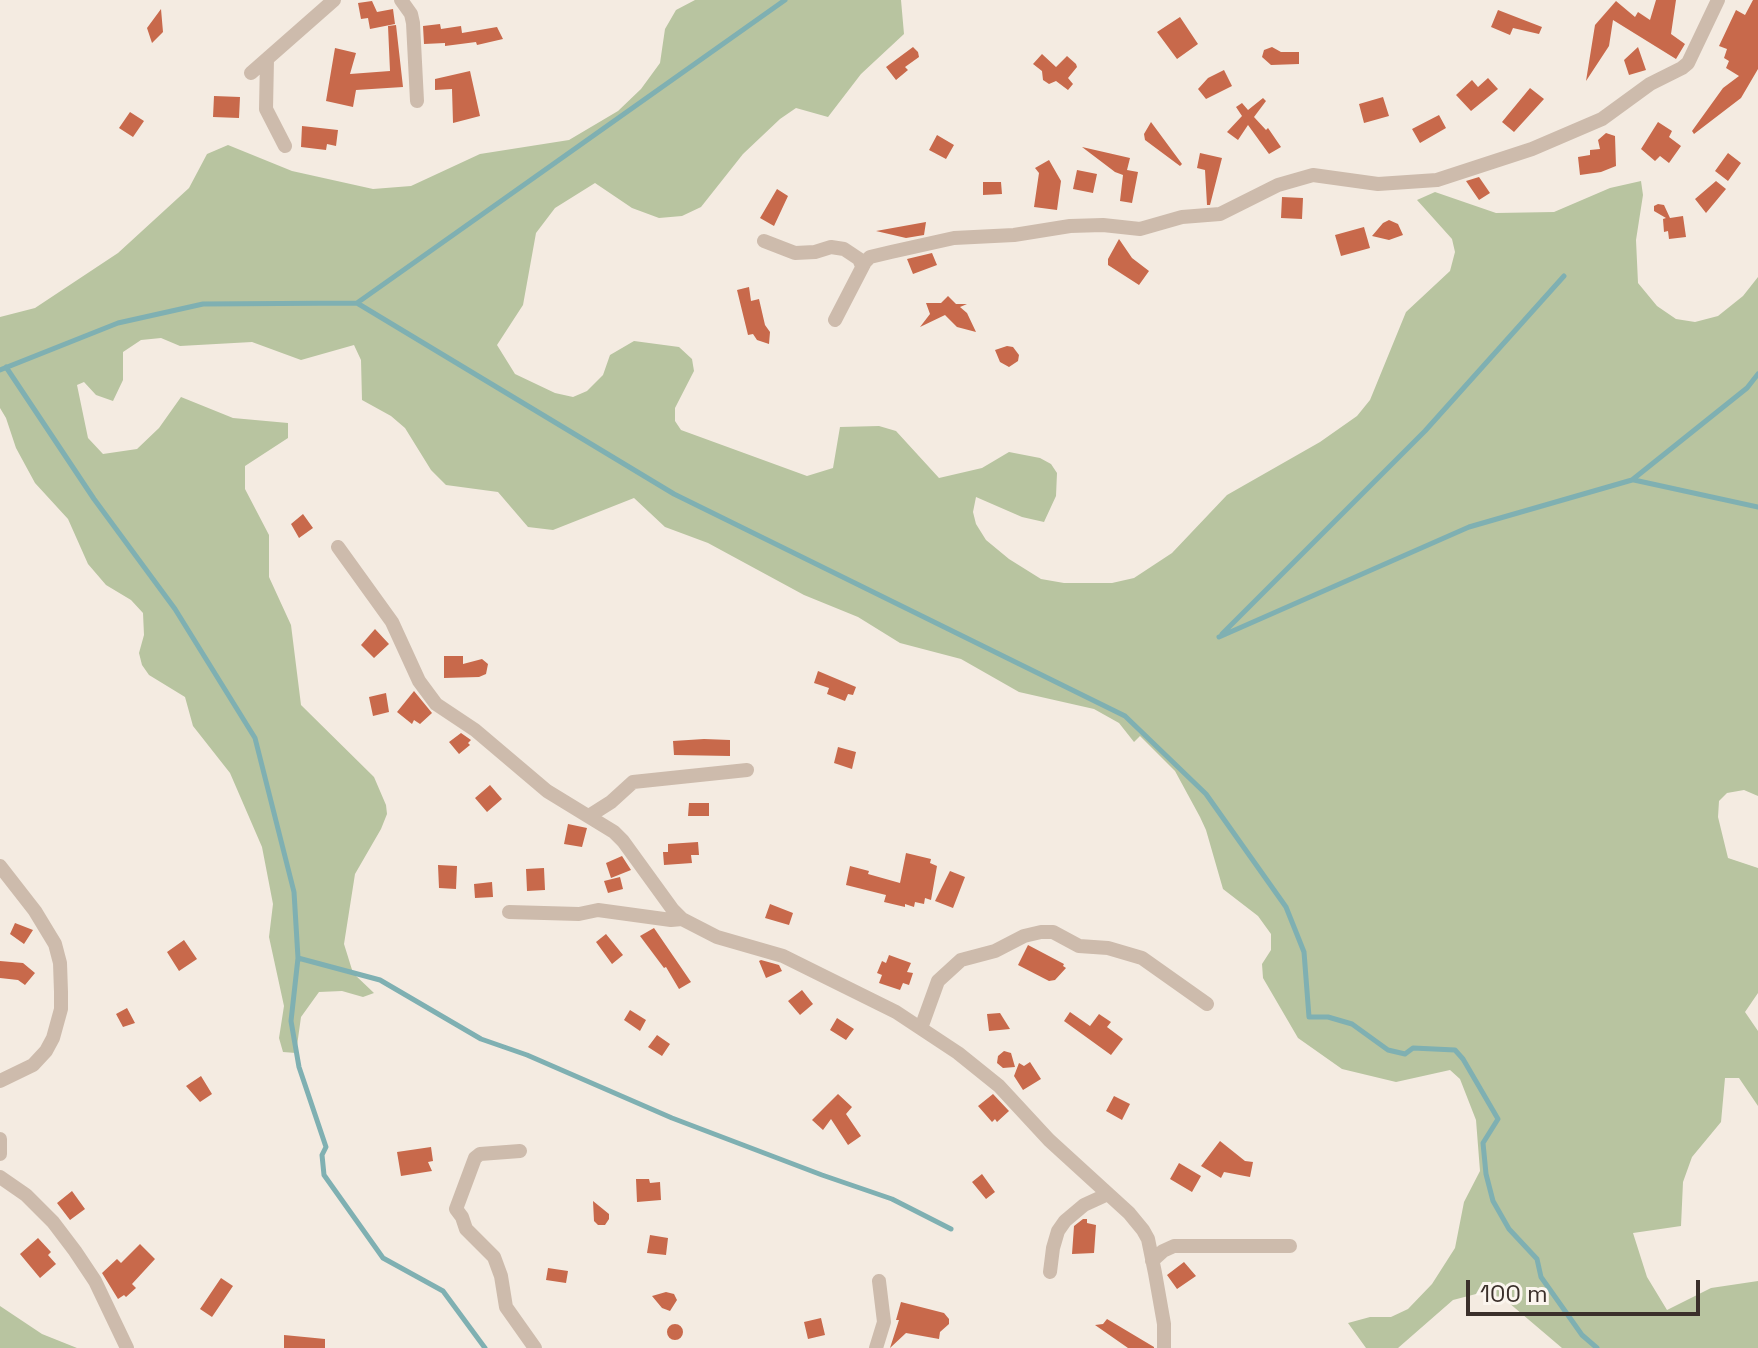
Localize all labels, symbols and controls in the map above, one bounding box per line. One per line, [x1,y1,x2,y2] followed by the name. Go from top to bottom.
[1470,1264,1704,1314] scale bar
[1480,1278,1548,1309] text: 100 m

